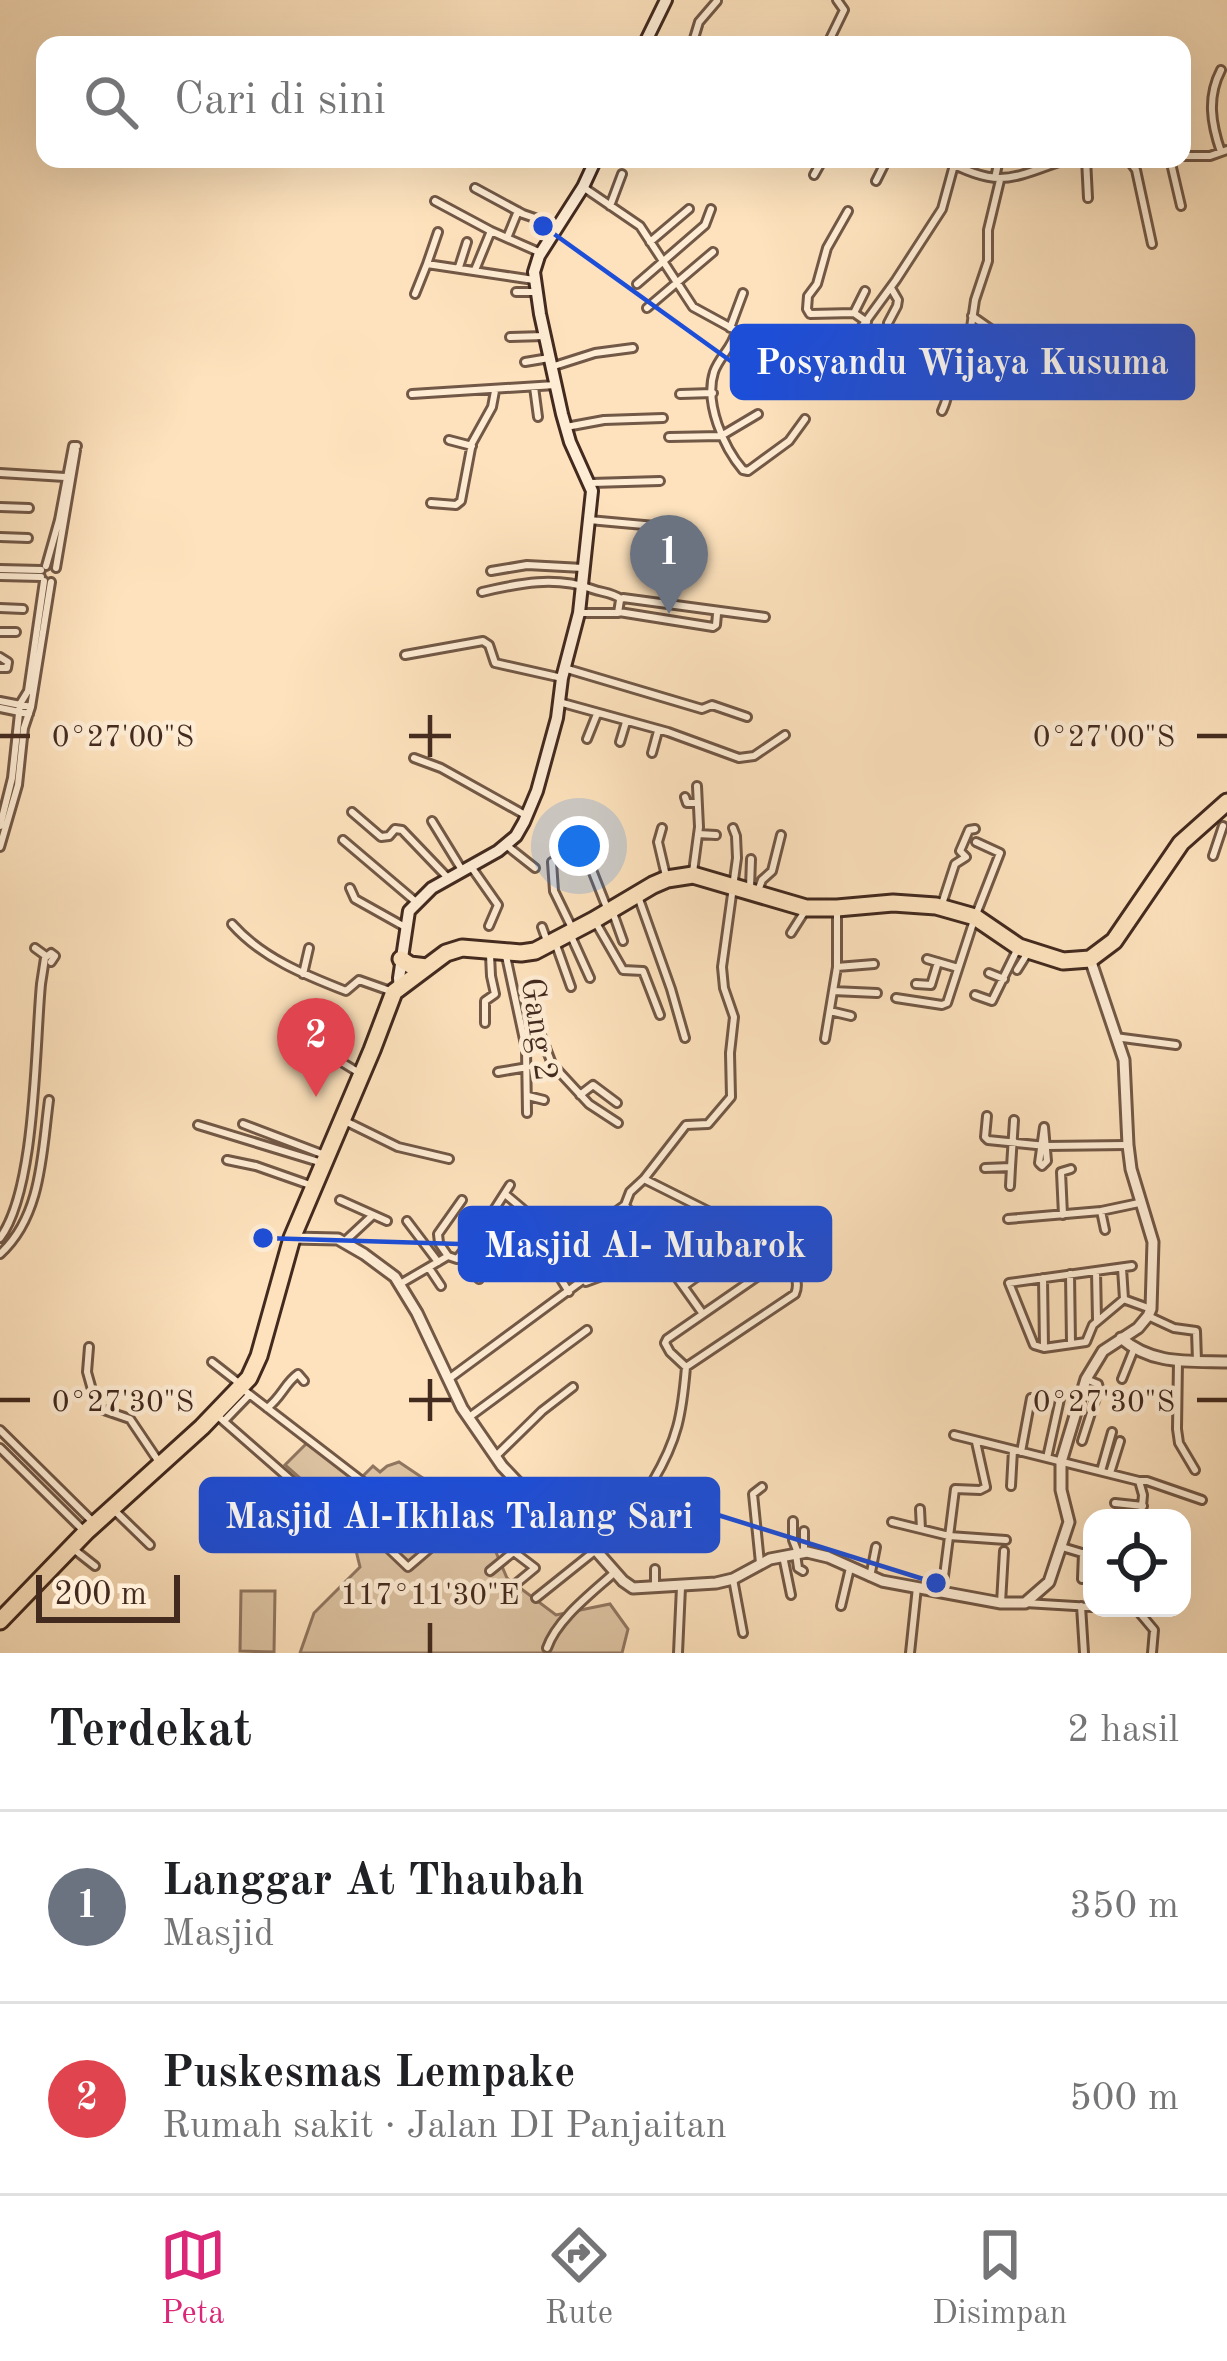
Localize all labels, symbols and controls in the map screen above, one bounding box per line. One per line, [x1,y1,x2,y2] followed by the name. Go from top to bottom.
[36,36,1191,168] search box
[78,69,144,135] icon: search
[174,79,386,124] text: Cari di sini
[732,326,1193,398] callout: Posyandu Wijaya Kusuma
[755,347,1169,383] text: Posyandu Wijaya Kusuma
[630,515,708,614] pin: 1
[52,723,194,753] text: 0°27'00"S
[1033,723,1175,753] text: 0°27'00"S
[549,816,609,876] your location
[514,976,561,1083] street label: Gang 2
[277,998,355,1097] pin: 2
[460,1208,830,1280] callout: Masjid Al- Mubarok
[484,1230,806,1266] text: Masjid Al- Mubarok
[52,1388,194,1418] text: 0°27'30"S
[1033,1388,1175,1418] text: 0°27'30"S
[201,1479,718,1551] callout: Masjid Al-Ikhlas Talang Sari
[225,1501,693,1537] text: Masjid Al-Ikhlas Talang Sari
[1083,1509,1191,1617] map controls
[1083,1509,1191,1617] button: locate
[36,1569,180,1622] scale bar
[54,1579,147,1612] text: 200 m
[341,1581,519,1611] text: 117°11'30"E
[48,1706,252,1757] text: Terdekat
[1067,1711,1179,1750] text: 2 hasil
[162,1860,585,1905] text: Langgar At Thaubah
[76,1887,98,1926] text: 1
[1069,1887,1179,1926] text: 350 m
[162,1915,274,1954] text: Masjid
[162,2052,575,2097] text: Puskesmas Lempake
[76,2079,98,2118] text: 2
[1069,2079,1179,2118] text: 500 m
[162,2107,727,2146] text: Rumah sakit · Jalan DI Panjaitan
[160,2222,226,2335] tab: Peta
[545,2222,613,2335] tab: Rute
[932,2222,1067,2335] tab: Disimpan

